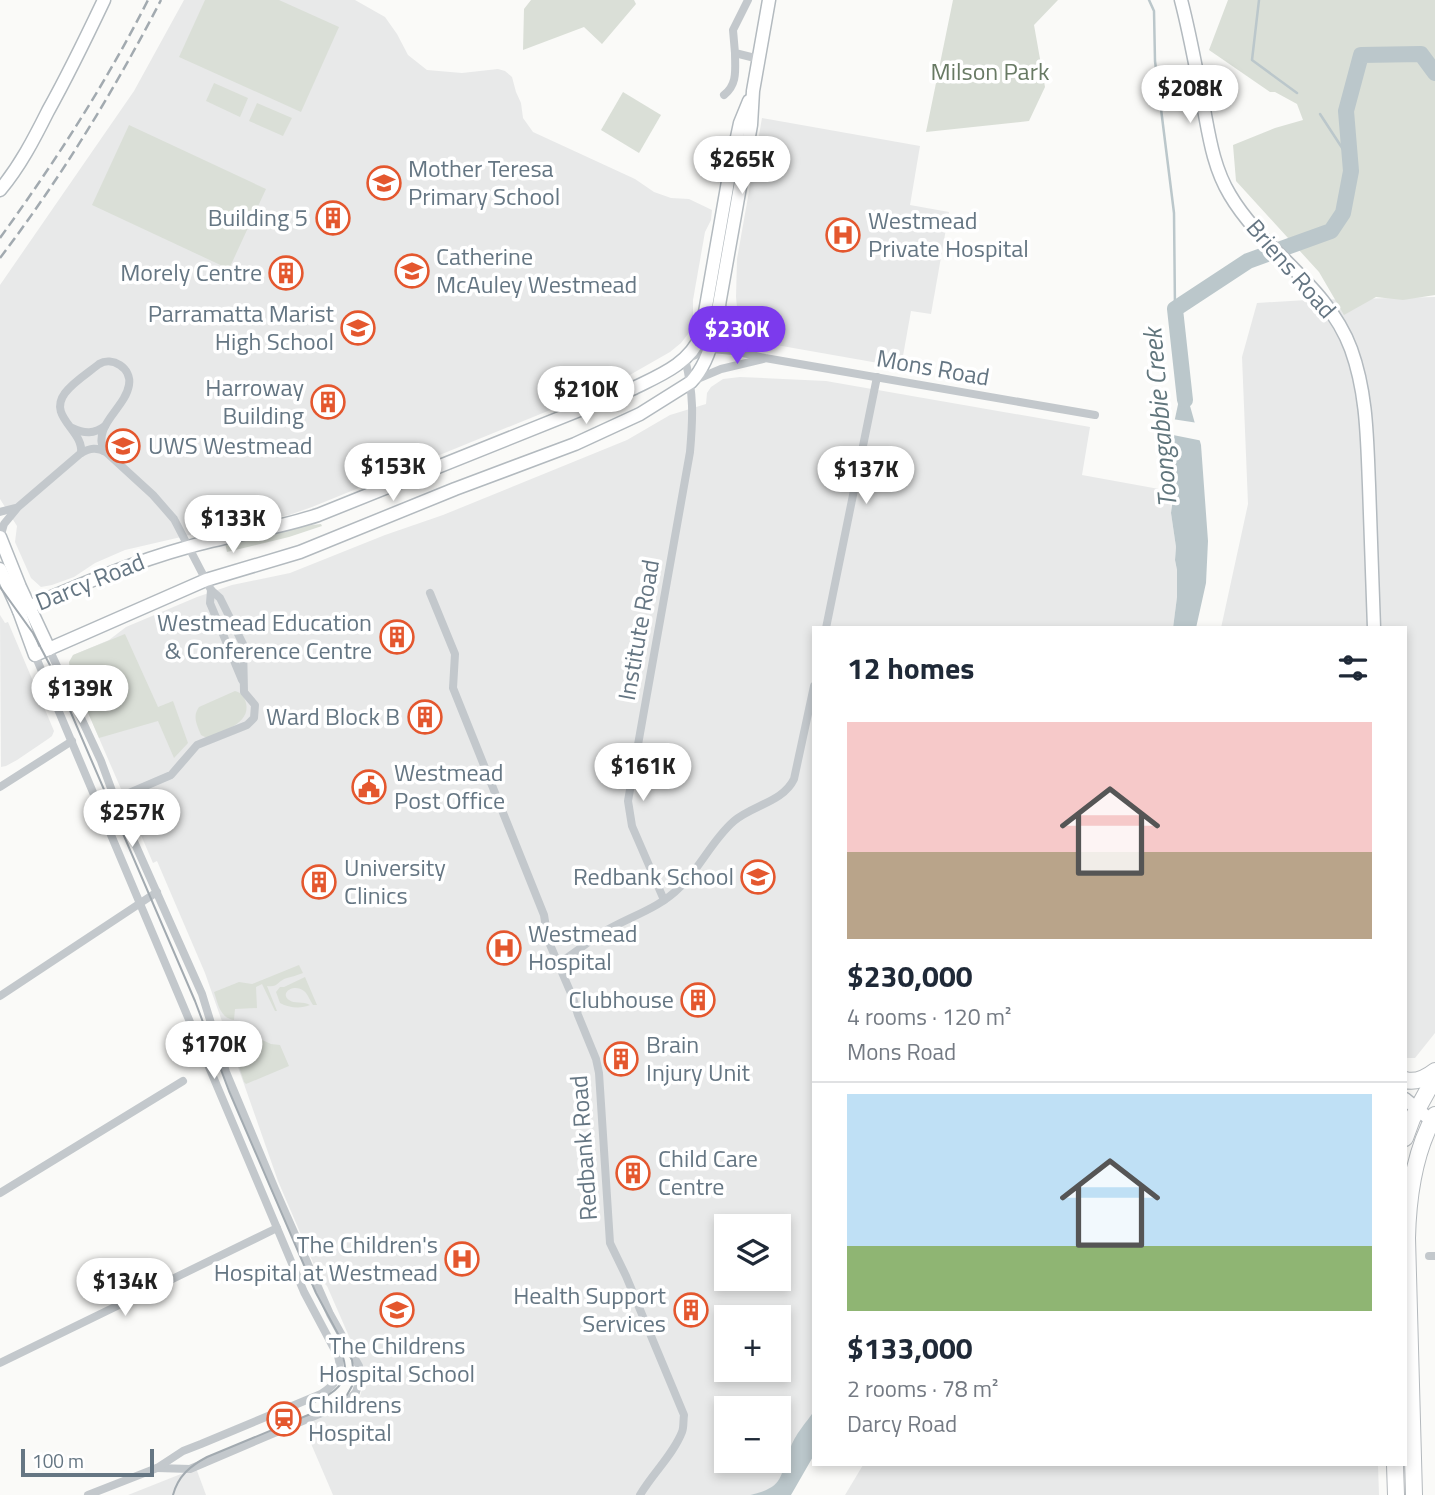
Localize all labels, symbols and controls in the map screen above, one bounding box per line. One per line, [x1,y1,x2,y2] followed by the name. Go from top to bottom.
[931,53,1050,89] park label: Milson Park
[1141,66,1239,125] pin: $208K
[1157,70,1223,105] text: $208K
[693,136,791,196] pin: $265K
[709,141,775,176] text: $265K
[408,150,560,214] place label: Mother Teresa Primary School
[365,164,403,202] school or university icon: Mother Teresa Primary School
[208,199,308,235] place label: Building 5
[314,199,352,237] building icon: Building 5
[868,202,1029,266] place label: Westmead Private Hospital
[1238,211,1345,326] street label: Briens Road
[824,216,862,254] hospital icon: Westmead Private Hospital
[436,238,637,302] place label: Catherine McAuley Westmead
[393,252,431,290] school or university icon: Catherine McAuley Westmead
[120,254,262,290] place label: Morely Centre
[267,254,305,292] building icon: Morely Centre
[148,295,335,359] place label: Parramatta Marist High School
[688,306,786,366] pin: $230K
[339,309,377,347] school or university icon: Parramatta Marist High School
[704,311,770,346] text: $230K
[1132,323,1187,509] water label: Toongabbie Creek
[874,339,992,395] street label: Mons Road
[537,366,635,426] pin: $210K
[205,369,304,433] place label: Harroway Building
[553,371,619,406] text: $210K
[309,383,347,421] building icon: Harroway Building
[104,427,142,465] school or university icon: UWS Westmead
[148,427,312,463] place label: UWS Westmead
[344,444,442,503] pin: $153K
[817,447,915,506] pin: $137K
[360,448,426,483] text: $153K
[833,451,899,486] text: $137K
[184,496,282,555] pin: $133K
[200,500,266,535] text: $133K
[30,543,150,619] street label: Darcy Road
[608,556,668,703] street label: Institute Road
[157,604,372,668] place label: Westmead Education & Conference Centre
[378,618,416,656] building icon: Westmead Education & Conference Centre
[847,645,974,691] text: 12 homes
[1334,649,1372,687] icon: filters
[31,666,129,725] pin: $139K
[47,670,113,705] text: $139K
[266,698,400,734] place label: Ward Block B
[406,698,444,736] building icon: Ward Block B
[594,744,692,803] pin: $161K
[610,748,676,783] text: $161K
[394,754,505,818] place label: Westmead Post Office
[350,768,388,806] public building icon: Westmead Post Office
[1047,768,1173,894] icon: home
[83,790,181,849] pin: $257K
[99,794,165,829] text: $257K
[344,849,446,913] place label: University Clinics
[573,858,734,894] place label: Redbank School
[739,858,777,896] school or university icon: Redbank School
[300,863,338,901] building icon: University Clinics
[528,915,637,979] place label: Westmead Hospital
[485,929,523,967] hospital icon: Westmead Hospital
[847,953,973,999] text: $230,000
[568,981,674,1017] place label: Clubhouse
[679,981,717,1019] building icon: Clubhouse
[847,999,1011,1034] text: 4 rooms · 120 m²
[165,1021,263,1081] pin: $170K
[181,1026,247,1061] text: $170K
[646,1026,751,1090] place label: Brain Injury Unit
[847,1034,956,1069] text: Mons Road
[602,1040,640,1078] building icon: Brain Injury Unit
[560,1074,606,1222] street label: Redbank Road
[658,1140,758,1204] place label: Child Care Centre
[1047,1140,1173,1266] icon: home
[614,1154,652,1192] building icon: Child Care Centre
[714,1214,791,1473] map controls
[714,1214,791,1291] button: layers
[214,1226,438,1290] place label: The Children's Hospital at Westmead
[443,1240,481,1278] hospital icon: The Children's Hospital at Westmead
[76,1258,174,1318] pin: $134K
[92,1263,158,1298] text: $134K
[513,1277,667,1341] place label: Health Support Services
[378,1291,416,1329] school or university icon: The Childrens Hospital School
[672,1291,710,1329] building icon: Health Support Services
[714,1305,791,1382] button: +
[847,1325,973,1371] text: $133,000
[319,1327,475,1391] place label: The Childrens Hospital School
[847,1371,998,1406] text: 2 rooms · 78 m²
[308,1386,402,1450] place label: Childrens Hospital
[714,1396,791,1473] button: −
[265,1400,303,1438] station icon: Childrens Hospital
[847,1406,957,1441] text: Darcy Road
[21,1446,154,1478] scale bar
[32,1446,84,1475] text: 100 m

